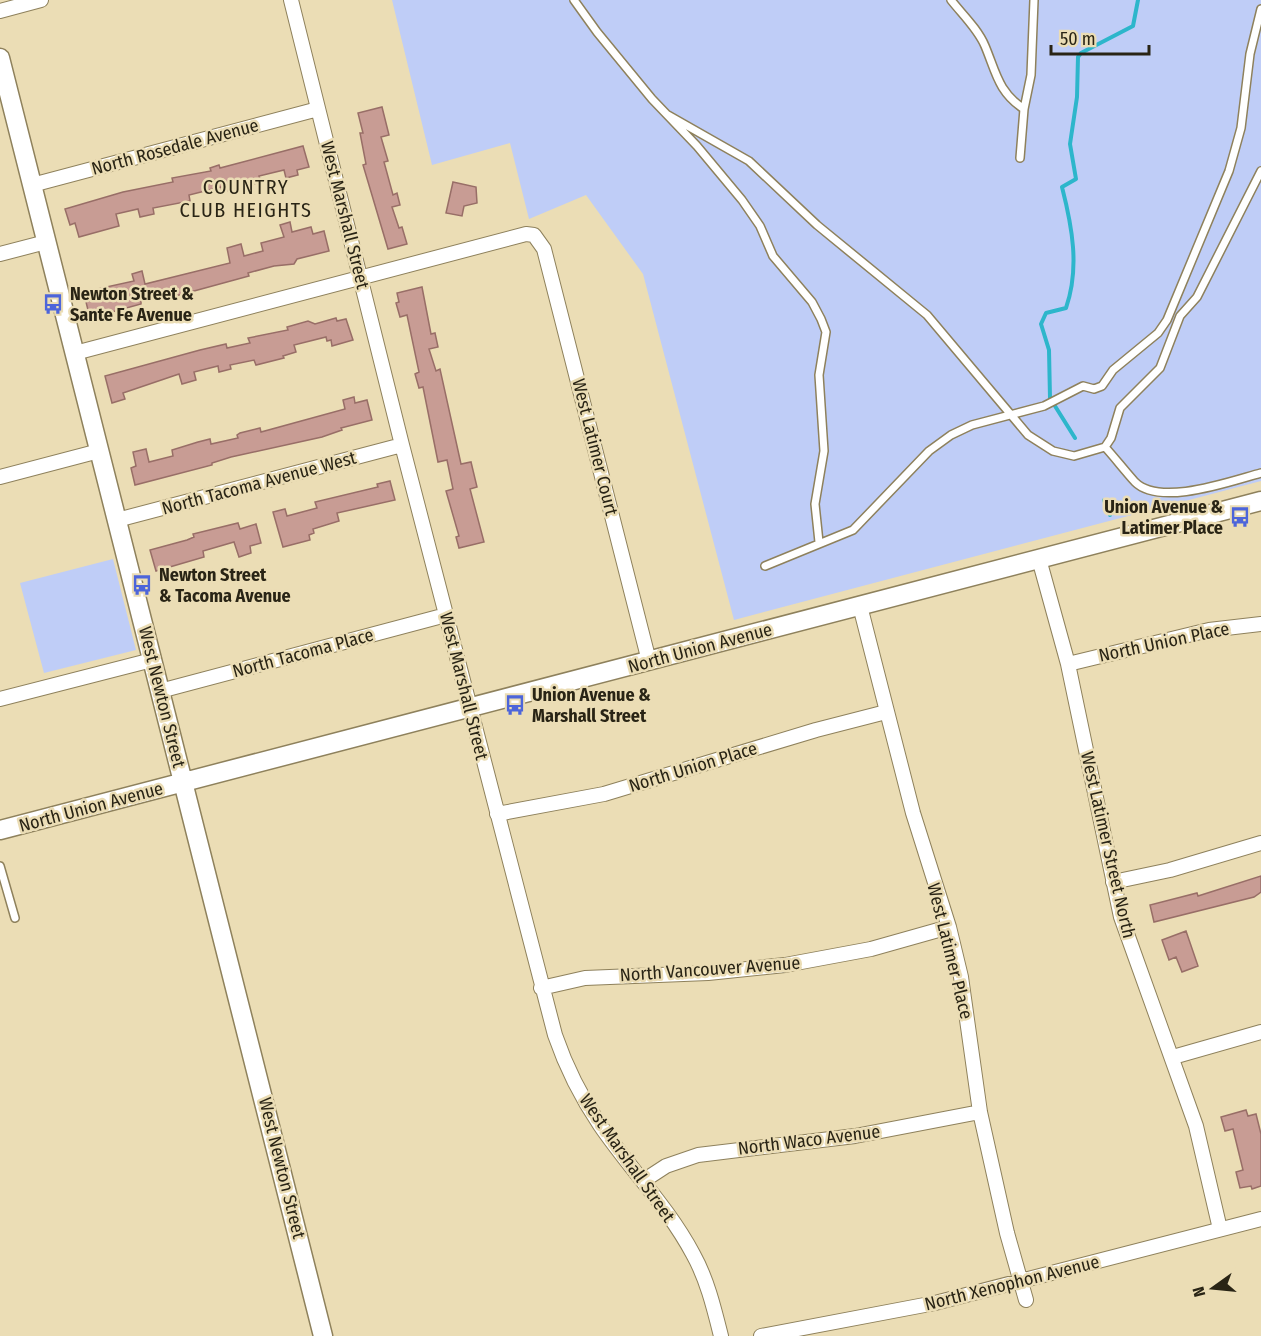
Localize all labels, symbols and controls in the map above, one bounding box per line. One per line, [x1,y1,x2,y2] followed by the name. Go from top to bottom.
[1051,18,1148,56] scale bar
[1060,28,1096,50] text: 50 m
[89,114,261,180] street label: North Rosedale Avenue
[316,139,374,291] street label: West Marshall Street
[179,175,313,222] district label: COUNTRY CLUB HEIGHTS
[70,283,194,326] place label: Newton Street & Sante Fe Avenue
[41,292,65,316] bus stop icon: Newton Street & Sante Fe Avenue
[567,376,623,518] street label: West Latimer Court
[159,446,359,520] street label: North Tacoma Avenue West
[1104,496,1224,539] place label: Union Avenue & Latimer Place
[1228,505,1252,529] bus stop icon: Union Avenue & Latimer Place
[159,564,291,607] place label: Newton Street & Tacoma Avenue
[130,573,154,597] bus stop icon: Newton Street & Tacoma Avenue
[435,610,493,762] street label: West Marshall Street
[1097,617,1231,667] street label: North Union Place
[626,618,774,678] street label: North Union Avenue
[134,624,190,770] street label: West Newton Street
[230,624,376,682] street label: North Tacoma Place
[532,684,651,727] place label: Union Avenue & Marshall Street
[503,693,527,717] bus stop icon: Union Avenue & Marshall Street
[626,737,760,797] street label: North Union Place
[1076,750,1140,940] street label: West Latimer Street North
[17,777,165,837] street label: North Union Avenue
[922,881,978,1021] street label: West Latimer Place
[619,952,801,986] street label: North Vancouver Avenue
[575,1090,680,1226] street label: West Marshall Street
[254,1095,310,1241] street label: West Newton Street
[737,1120,882,1160] street label: North Waco Avenue
[922,1251,1102,1315] street label: North Xenophon Avenue
[1183,1258,1243,1318] north arrow
[1189,1285,1209,1299] text: N

